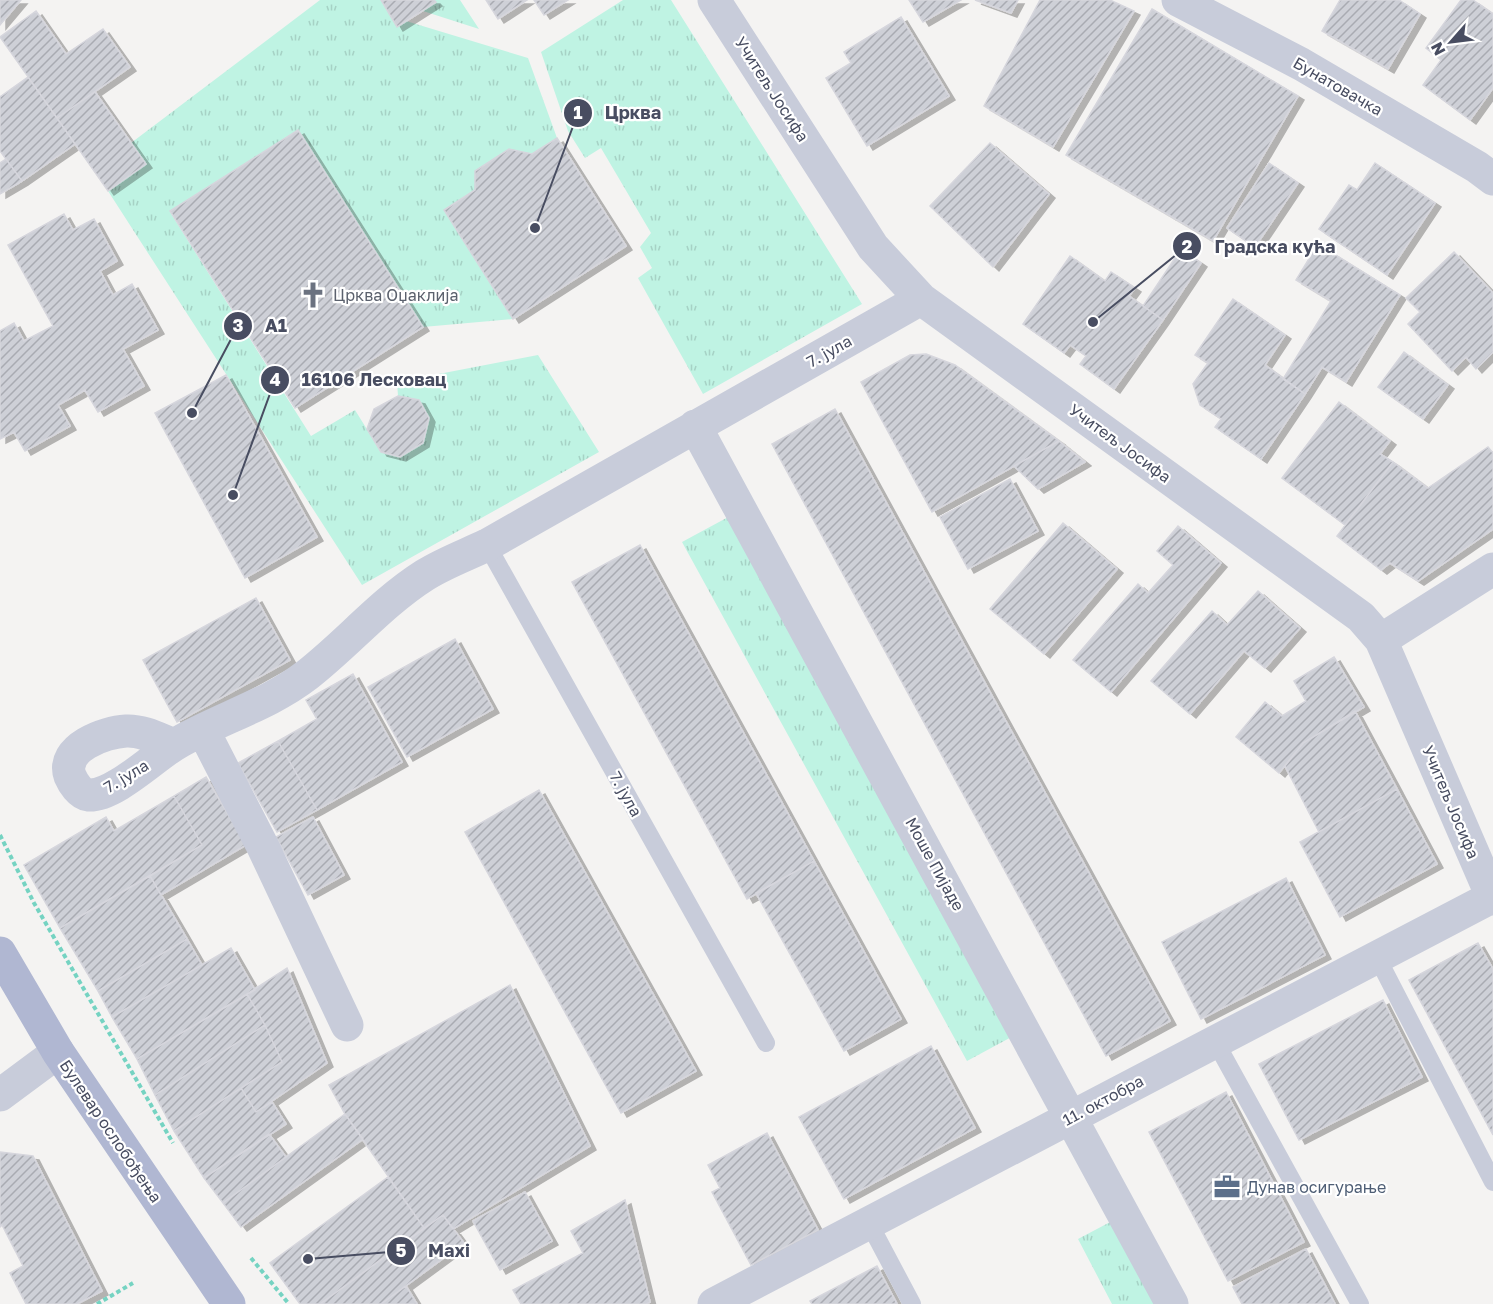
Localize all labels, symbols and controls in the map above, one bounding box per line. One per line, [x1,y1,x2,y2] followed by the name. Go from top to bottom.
[1421,12,1481,72] north arrow
[731,33,813,145] street label: Учитељ Јосифа
[1426,39,1449,59] text: N
[1290,52,1386,120] street label: Бунатовачка
[563,95,673,131] callout: Црква
[573,101,583,123] text: 1
[605,101,661,123] text: Црква
[1172,228,1347,264] callout: Градска кућа
[1182,235,1193,257] text: 2
[1215,235,1335,257] text: Градска кућа
[298,280,328,310] church icon: Црква Оџаклија
[333,285,459,305] place label: Црква Оџаклија
[223,308,299,344] callout: A1
[233,314,244,336] text: 3
[265,314,287,336] text: A1
[803,330,855,372] street label: 7. јула
[260,362,458,398] callout: 16106 Лесковац
[269,368,281,390] text: 4
[302,368,446,390] text: 16106 Лесковац
[1065,399,1175,487] street label: Учитељ Јосифа
[1418,742,1484,862] street label: Учитељ Јосифа
[100,755,152,797] street label: 7. јула
[605,768,647,820] street label: 7. јула
[901,814,969,914] street label: Моше Пијаде
[56,1056,166,1206] street label: Булевар ослобођења
[1059,1070,1147,1130] street label: 11. октобра
[1212,1172,1242,1202] office icon: Дунав осигурање
[1247,1177,1386,1197] place label: Дунав осигурање
[386,1233,482,1269] callout: Maxi
[396,1239,407,1261] text: 5
[428,1239,470,1261] text: Maxi

